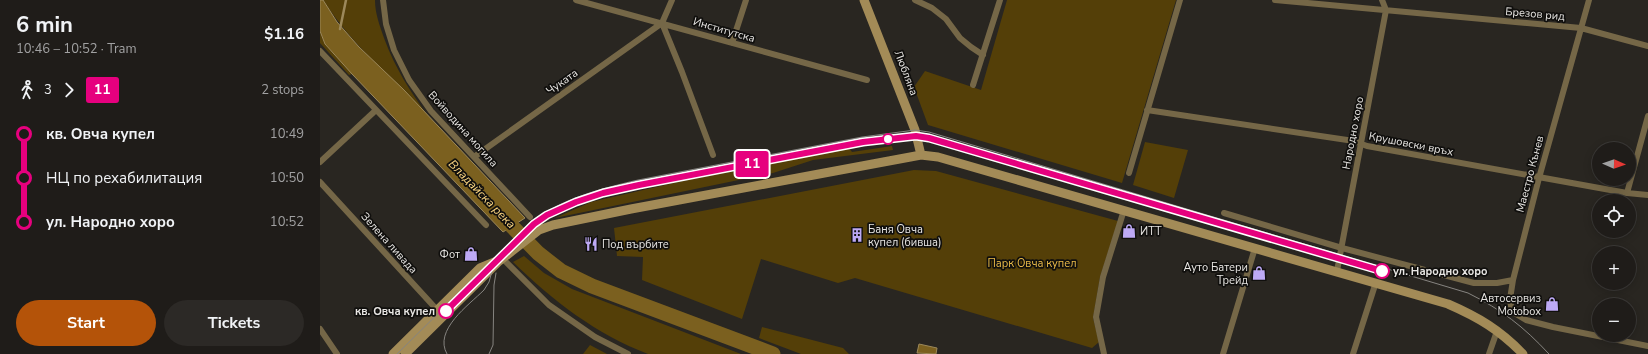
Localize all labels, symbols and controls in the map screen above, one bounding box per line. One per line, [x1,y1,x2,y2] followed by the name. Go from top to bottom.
[1505,4,1566,24] street label: Брезов рид
[16,10,73,40] text: 6 min
[691,14,757,46] street label: Институтска
[264,24,304,44] text: $1.16
[16,40,137,58] text: 10:46 – 10:52 · Tram
[891,48,922,98] street label: Любляна
[543,66,581,98] street label: Чуката
[16,79,38,101] icon: walk
[58,79,80,101] icon: forward
[94,80,111,99] text: 11
[44,81,52,99] text: 3
[261,81,304,99] text: 2 stops
[425,88,501,170] street label: Войводина могила
[1339,95,1367,171] street label: Народно хоро
[46,124,155,144] text: кв. Овча купел
[270,125,304,143] text: 10:49
[1367,128,1455,160] street label: Крушовски връх
[882,133,894,145] unlabelled marker
[1513,134,1547,214] street label: Маестро Кънев
[1592,142,1636,186] north arrow
[1592,142,1636,342] map controls
[734,151,770,177] line badge: 11
[744,154,760,173] text: 11
[445,156,519,232] water label: Владайска река
[46,168,202,188] text: НЦ по рехабилитация
[270,169,304,187] text: 10:50
[1592,194,1636,238] button: locate
[357,209,421,277] street label: Зелена ливада
[46,212,175,232] text: ул. Народно хоро
[270,213,304,231] text: 10:52
[868,222,941,250] place label: Баня Овча купел (бивша)
[1121,223,1137,239] shop icon: ИТТ
[1140,224,1162,239] place label: ИТТ
[849,227,865,243] building icon: Баня Овча купел (бивша)
[583,236,599,252] restaurant icon: Под върбите
[602,237,669,252] place label: Под върбите
[463,246,479,262] shop icon: Фот
[1592,246,1636,290] button: +
[440,247,460,262] place label: Фот
[988,256,1076,271] park label: Парк Овча купел
[1184,260,1248,288] place label: Ауто Батери Трейд
[1374,263,1390,279] marker: ул. Народно хоро
[1393,264,1488,279] place label: ул. Народно хоро
[1251,265,1267,281] shop icon: Ауто Батери Трейд
[1480,291,1541,319] place label: Автосервиз Motobox
[1544,296,1560,312] shop icon: Автосервиз Motobox
[1592,298,1636,342] button: −
[16,300,156,346] button: Start
[164,300,304,346] button: Tickets
[438,303,454,319] marker: кв. Овча купел
[355,304,435,319] place label: кв. Овча купел

